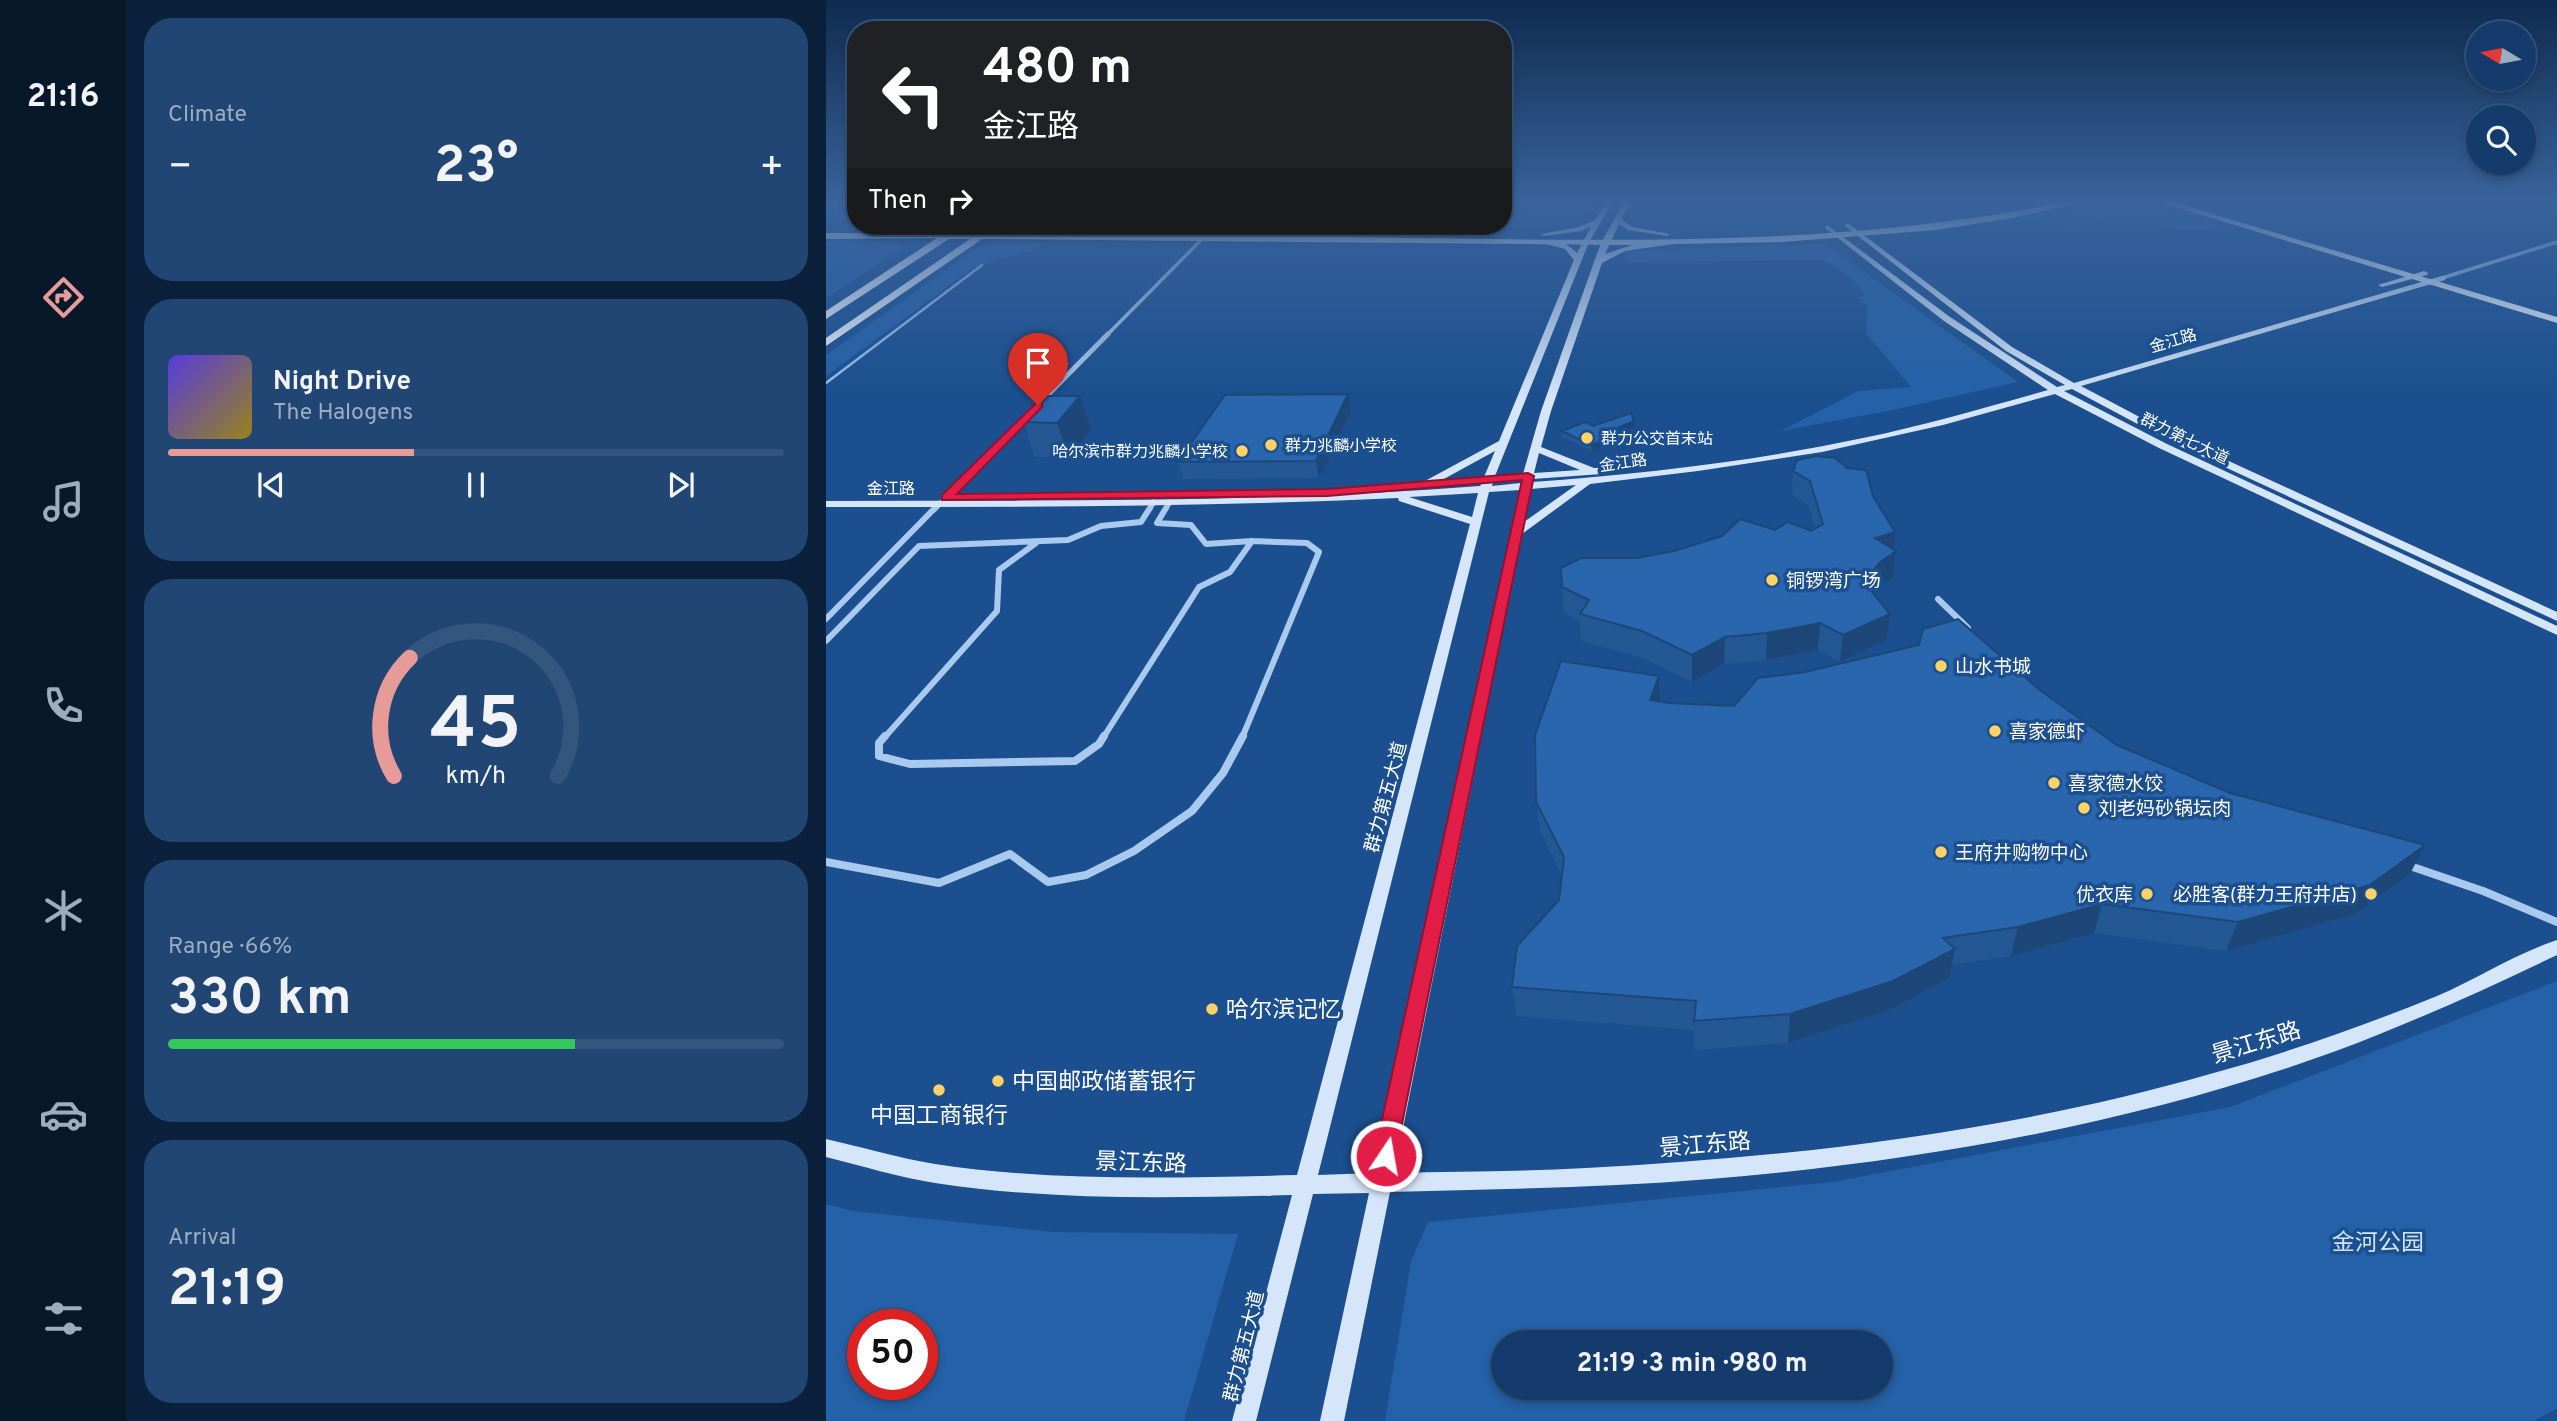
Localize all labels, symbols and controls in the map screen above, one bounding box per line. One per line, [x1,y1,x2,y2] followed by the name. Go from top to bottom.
[2466,21,2536,91] north arrow
[2466,21,2536,175] map controls
[983,39,1132,101] text: 480 m
[868,49,959,140] icon: left
[27,78,99,118] text: 21:16
[168,101,247,130] text: Climate
[2466,105,2536,175] button: search
[983,109,1079,149] text: 金江路
[434,135,518,201] text: 23°
[168,144,193,193] text: −
[759,144,784,193] text: +
[941,182,979,220] icon: right
[868,185,927,218] text: Then
[39,273,88,322] icon: directions
[2148,326,2199,358] street label: 金江路
[1008,333,1068,405] pin
[1019,344,1057,382] icon: arrive
[273,366,411,399] text: Night Drive
[273,399,413,428] text: The Halogens
[2137,410,2232,470] street label: 群力第七大道
[1579,430,1595,446] marker: 群力公交首末站
[1601,430,1713,450] place label: 群力公交首末站
[1263,437,1279,453] marker: 群力兆麟小学校
[1285,437,1397,457] place label: 群力兆麟小学校
[1052,443,1228,463] place label: 哈尔滨市群力兆麟小学校
[1234,443,1250,459] marker: 哈尔滨市群力兆麟小学校
[1598,451,1648,477] street label: 金江路
[252,466,290,504] icon: previous
[457,466,495,504] icon: pause
[662,466,700,504] icon: next
[39,477,88,526] icon: music
[867,480,915,500] street label: 金江路
[1786,570,1881,594] place label: 铜锣湾广场
[1764,572,1780,588] marker: 铜锣湾广场
[1955,656,2031,680] place label: 山水书城
[1933,658,1949,674] marker: 山水书城
[39,681,88,730] icon: phone
[430,683,522,775] text: 45
[2009,721,2085,745] place label: 喜家德虾
[1987,723,2003,739] marker: 喜家德虾
[1361,739,1413,856] street label: 群力第五大道
[446,761,506,793] text: km/h
[2068,773,2163,797] place label: 喜家德水饺
[2046,775,2062,791] marker: 喜家德水饺
[2098,798,2231,822] place label: 刘老妈砂锅坛肉
[2076,800,2092,816] marker: 刘老妈砂锅坛肉
[1955,842,2088,866] place label: 王府井购物中心
[1933,844,1949,860] marker: 王府井购物中心
[2076,884,2133,908] place label: 优衣库
[2173,884,2357,908] place label: 必胜客(群力王府井店)
[39,886,88,935] icon: climate
[2139,886,2155,902] marker: 优衣库
[2363,886,2379,902] marker: 必胜客(群力王府井店)
[168,933,292,962] text: Range · 66%
[168,967,351,1033] text: 330 km
[1226,997,1341,1026] place label: 哈尔滨记忆
[1204,1001,1220,1017] marker: 哈尔滨记忆
[2209,1017,2305,1072] street label: 景江东路
[1012,1069,1196,1098] place label: 中国邮政储蓄银行
[990,1073,1006,1089] marker: 中国邮政储蓄银行
[931,1082,947,1098] marker: 中国工商银行
[39,1090,88,1139] icon: car
[870,1103,1008,1132] place label: 中国工商银行
[1349,1119,1423,1193] position arrow
[1658,1128,1752,1165] street label: 景江东路
[1094,1148,1187,1181] street label: 景江东路
[168,1224,237,1253] text: Arrival
[2332,1230,2424,1259] park label: 金河公园
[168,1258,286,1324] text: 21:19
[1220,1288,1270,1405] street label: 群力第五大道
[39,1294,88,1343] icon: filters
[847,1309,938,1400] speed limit sign: 50
[1577,1348,1807,1381] text: 21:19 · 3 min · 980 m

